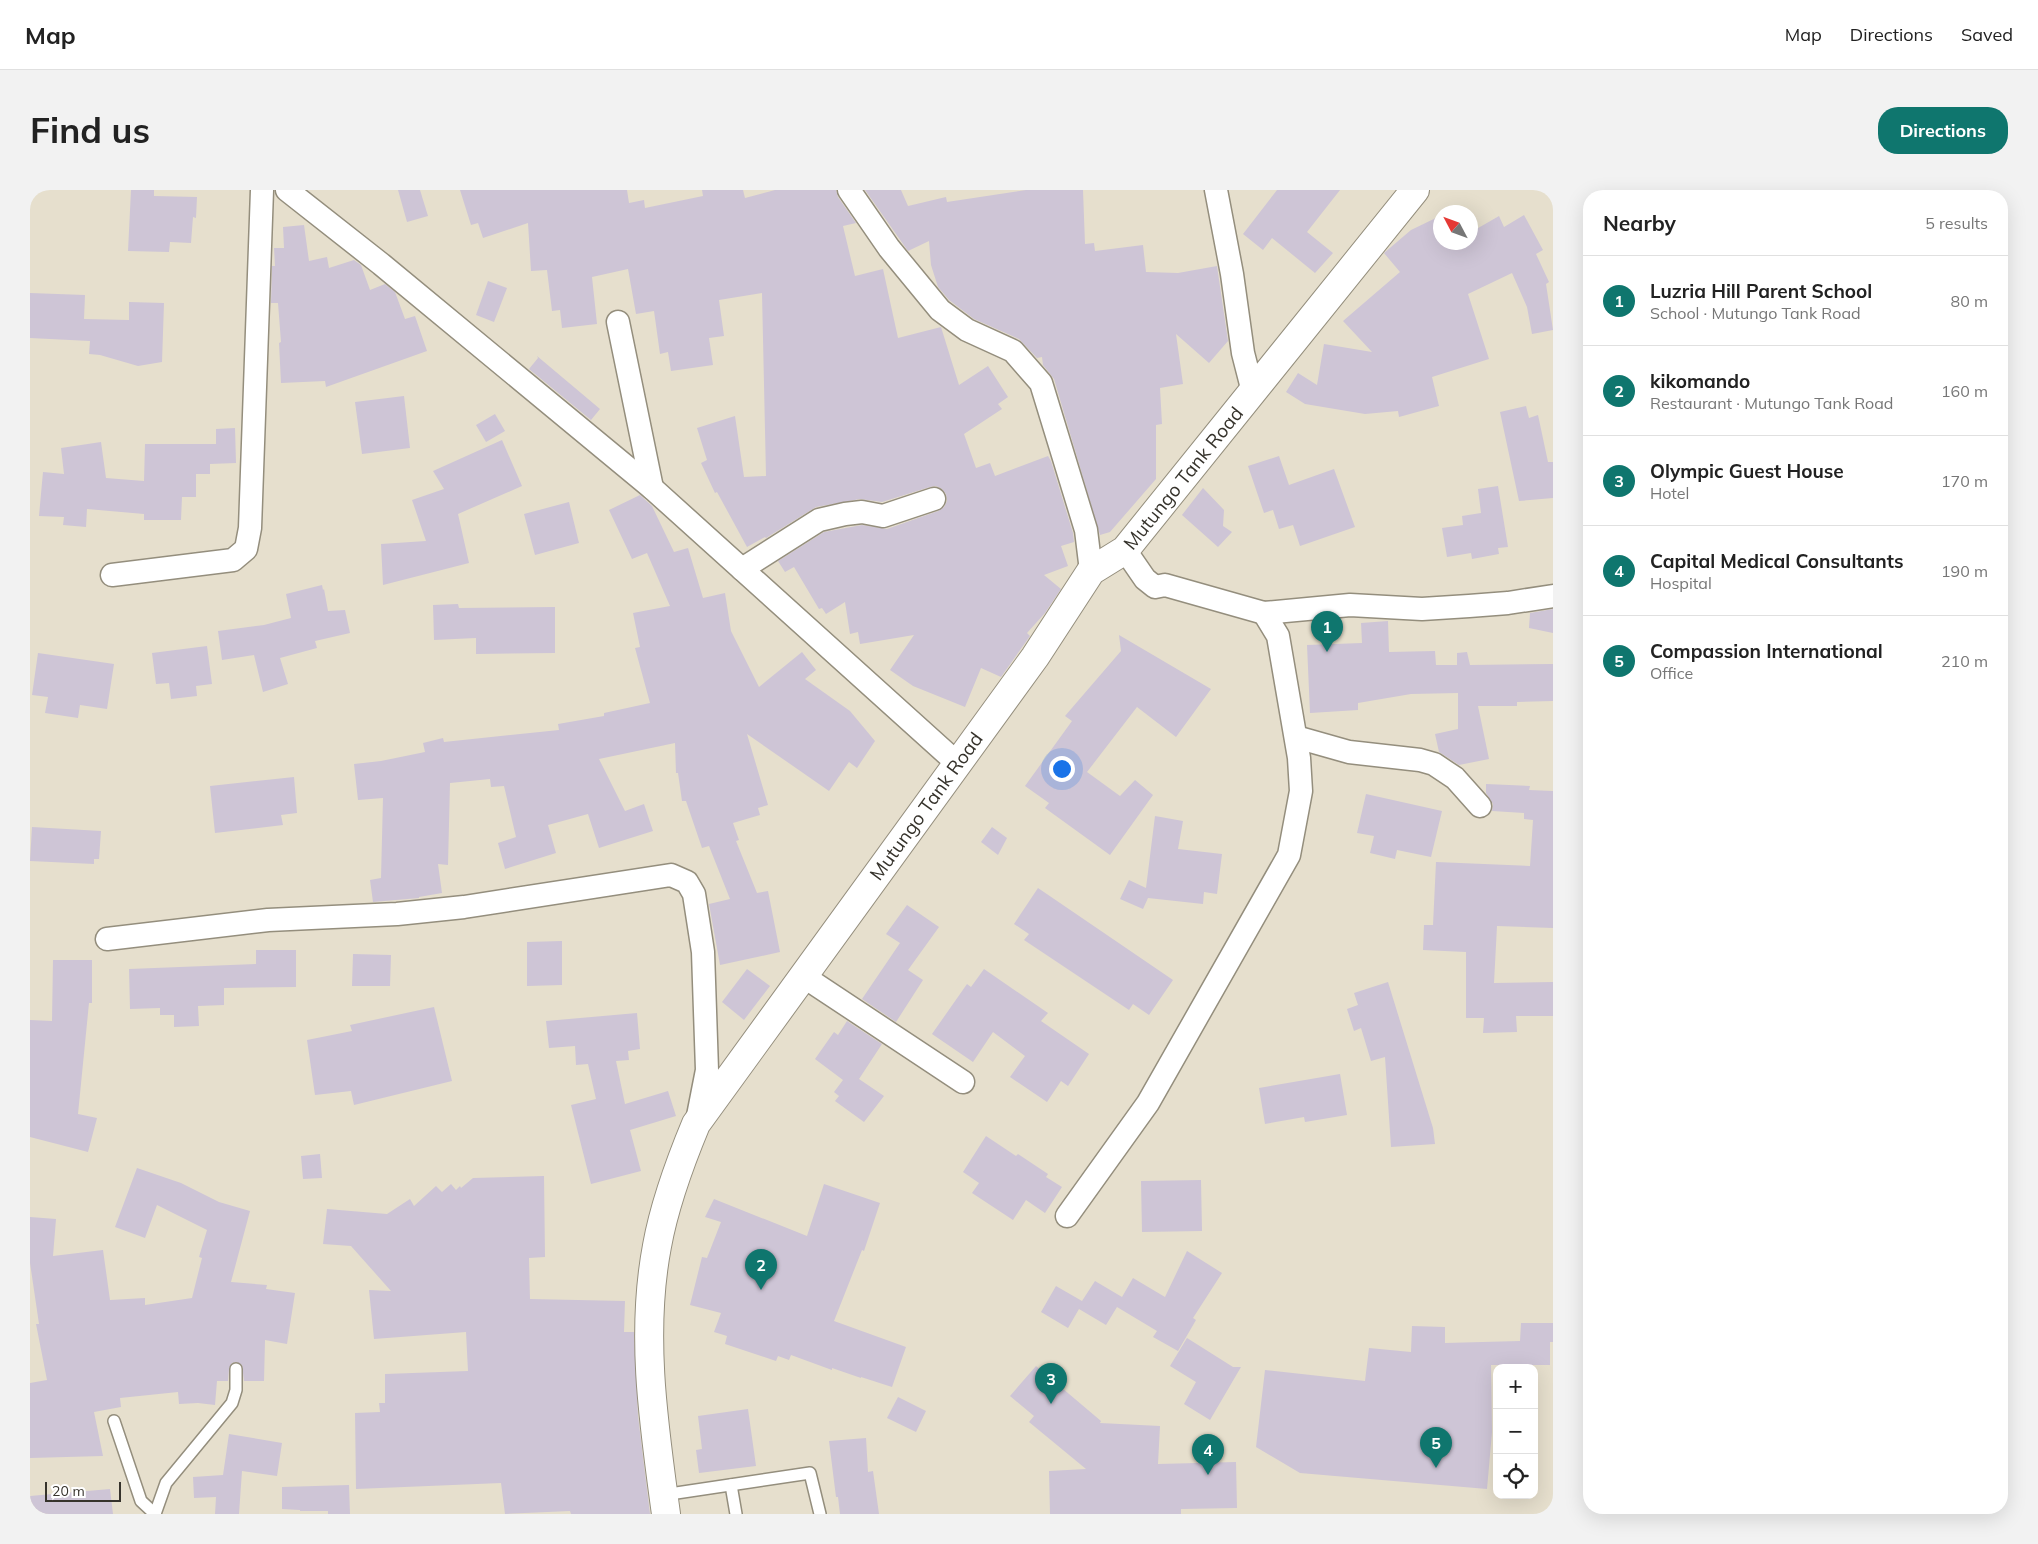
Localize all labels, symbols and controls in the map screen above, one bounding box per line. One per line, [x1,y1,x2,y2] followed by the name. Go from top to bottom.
[25,20,76,50] text: Map
[1785,23,1822,46] text: Map
[1850,23,1933,46] text: Directions
[1961,23,2013,46] text: Saved
[1878,107,2008,154] button: Directions
[30,108,150,152] text: Find us
[1433,205,1478,250] north arrow
[1603,210,1676,236] text: Nearby
[1925,213,1988,233] text: 5 results
[1650,279,1872,303] text: Luzria Hill Parent School
[1614,291,1624,311] text: 1
[1951,291,1988,311] text: 80 m
[1650,303,1861,323] text: School · Mutungo Tank Road
[1650,369,1750,393] text: kikomando
[1614,381,1624,401] text: 2
[1941,381,1988,401] text: 160 m
[1650,393,1893,413] text: Restaurant · Mutungo Tank Road
[1118,402,1248,554] street label: Mutungo Tank Road
[1650,459,1844,483] text: Olympic Guest House
[1614,471,1624,491] text: 3
[1941,471,1988,491] text: 170 m
[1650,483,1689,503] text: Hotel
[1650,549,1904,573] text: Capital Medical Consultants
[1614,561,1624,581] text: 4
[1941,561,1988,581] text: 190 m
[1650,573,1712,593] text: Hospital
[1311,611,1343,652] pin: 1
[1650,639,1883,663] text: Compassion International
[1614,651,1624,671] text: 5
[1941,651,1988,671] text: 210 m
[1650,663,1693,683] text: Office
[864,727,988,885] street label: Mutungo Tank Road
[1049,756,1075,782] your location
[745,1249,777,1290] pin: 2
[1035,1363,1067,1404] pin: 3
[1493,1364,1538,1499] map controls
[1493,1364,1538,1409] button: +
[1493,1409,1538,1454] button: −
[1420,1427,1452,1468] pin: 5
[1192,1434,1224,1475] pin: 4
[1493,1454,1538,1499] button: locate
[45,1479,121,1502] scale bar
[52,1482,85,1500] text: 20 m

